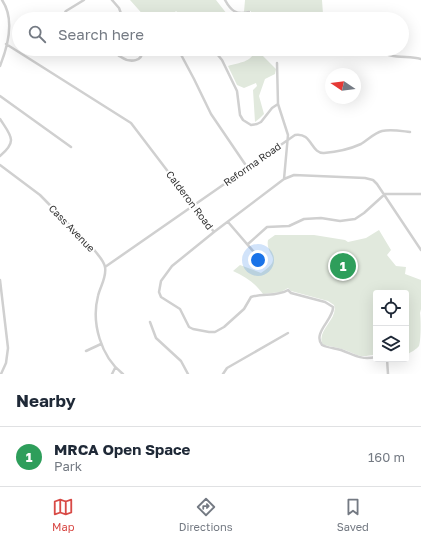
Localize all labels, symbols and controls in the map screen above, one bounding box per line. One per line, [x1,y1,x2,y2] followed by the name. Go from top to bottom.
[12,12,409,56] search box
[26,23,48,45] icon: search
[58,25,144,43] text: Search here
[325,68,361,104] north arrow
[221,140,283,188] street label: Reforma Road
[164,168,216,232] street label: Calderon Road
[47,202,98,254] street label: Cass Avenue
[248,250,268,270] your location
[330,251,356,281] pin: 1
[373,290,409,362] map controls
[373,290,409,326] button: locate
[373,326,409,362] button: layers
[16,390,76,411] text: Nearby
[54,440,190,458] text: MRCA Open Space
[26,449,32,465] text: 1
[368,449,405,465] text: 160 m
[54,458,82,474] text: Park
[52,496,75,533] tab: Map
[179,496,233,533] tab: Directions
[337,496,369,533] tab: Saved

